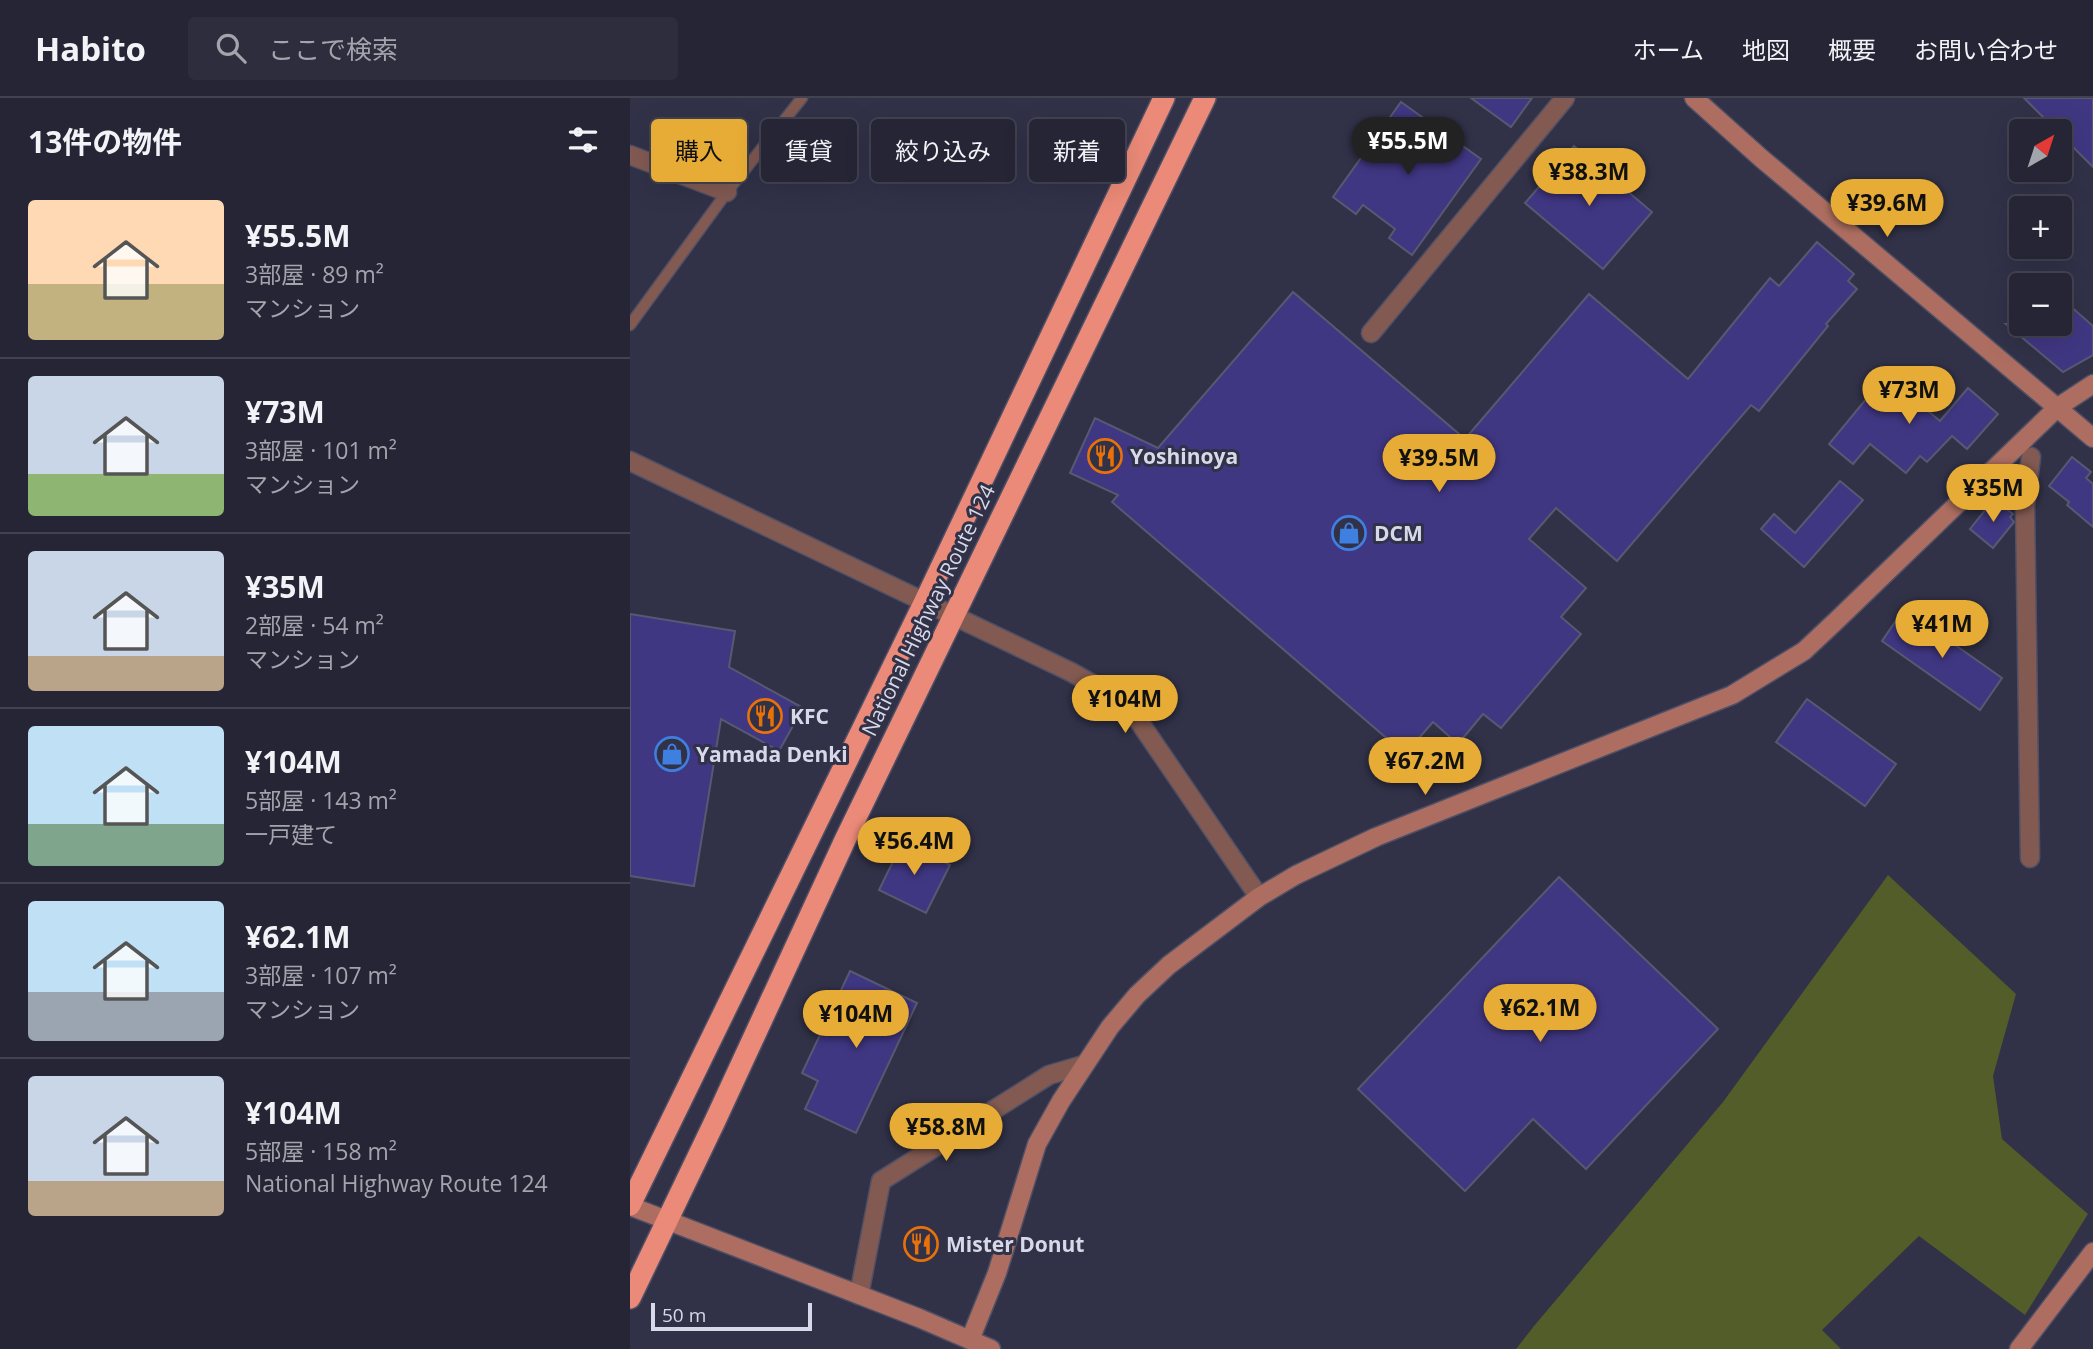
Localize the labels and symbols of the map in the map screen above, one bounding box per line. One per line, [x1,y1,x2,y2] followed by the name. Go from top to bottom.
[1351,118,1465,177] pin: ¥55.5M
[2009,119,2072,182] north arrow
[1532,148,1646,208] pin: ¥38.3M
[1830,180,1944,239] pin: ¥39.6M
[1868,366,1950,426] pin: ¥73M
[1382,434,1496,494] pin: ¥39.5M
[1086,437,1124,475] restaurant icon: Yoshinoya
[1130,442,1238,470] place label: Yoshinoya
[1952,464,2034,524] pin: ¥35M
[855,480,1001,740] street label: National Highway Route 124
[1330,514,1368,552] shop icon: DCM
[1374,519,1423,547] place label: DCM
[1901,601,1983,660] pin: ¥41M
[1076,676,1174,735] pin: ¥104M
[746,697,784,735] restaurant icon: KFC
[790,702,829,730] place label: KFC
[653,735,691,773] shop icon: Yamada Denki
[1368,738,1482,797] pin: ¥67.2M
[696,740,848,768] place label: Yamada Denki
[857,818,971,877] pin: ¥56.4M
[1483,984,1597,1044] pin: ¥62.1M
[807,990,905,1050] pin: ¥104M
[889,1104,1003,1163] pin: ¥58.8M
[902,1225,940,1263] restaurant icon: Mister Donut
[946,1230,1084,1258] place label: Mister Donut
[651,1300,812,1332] scale bar

